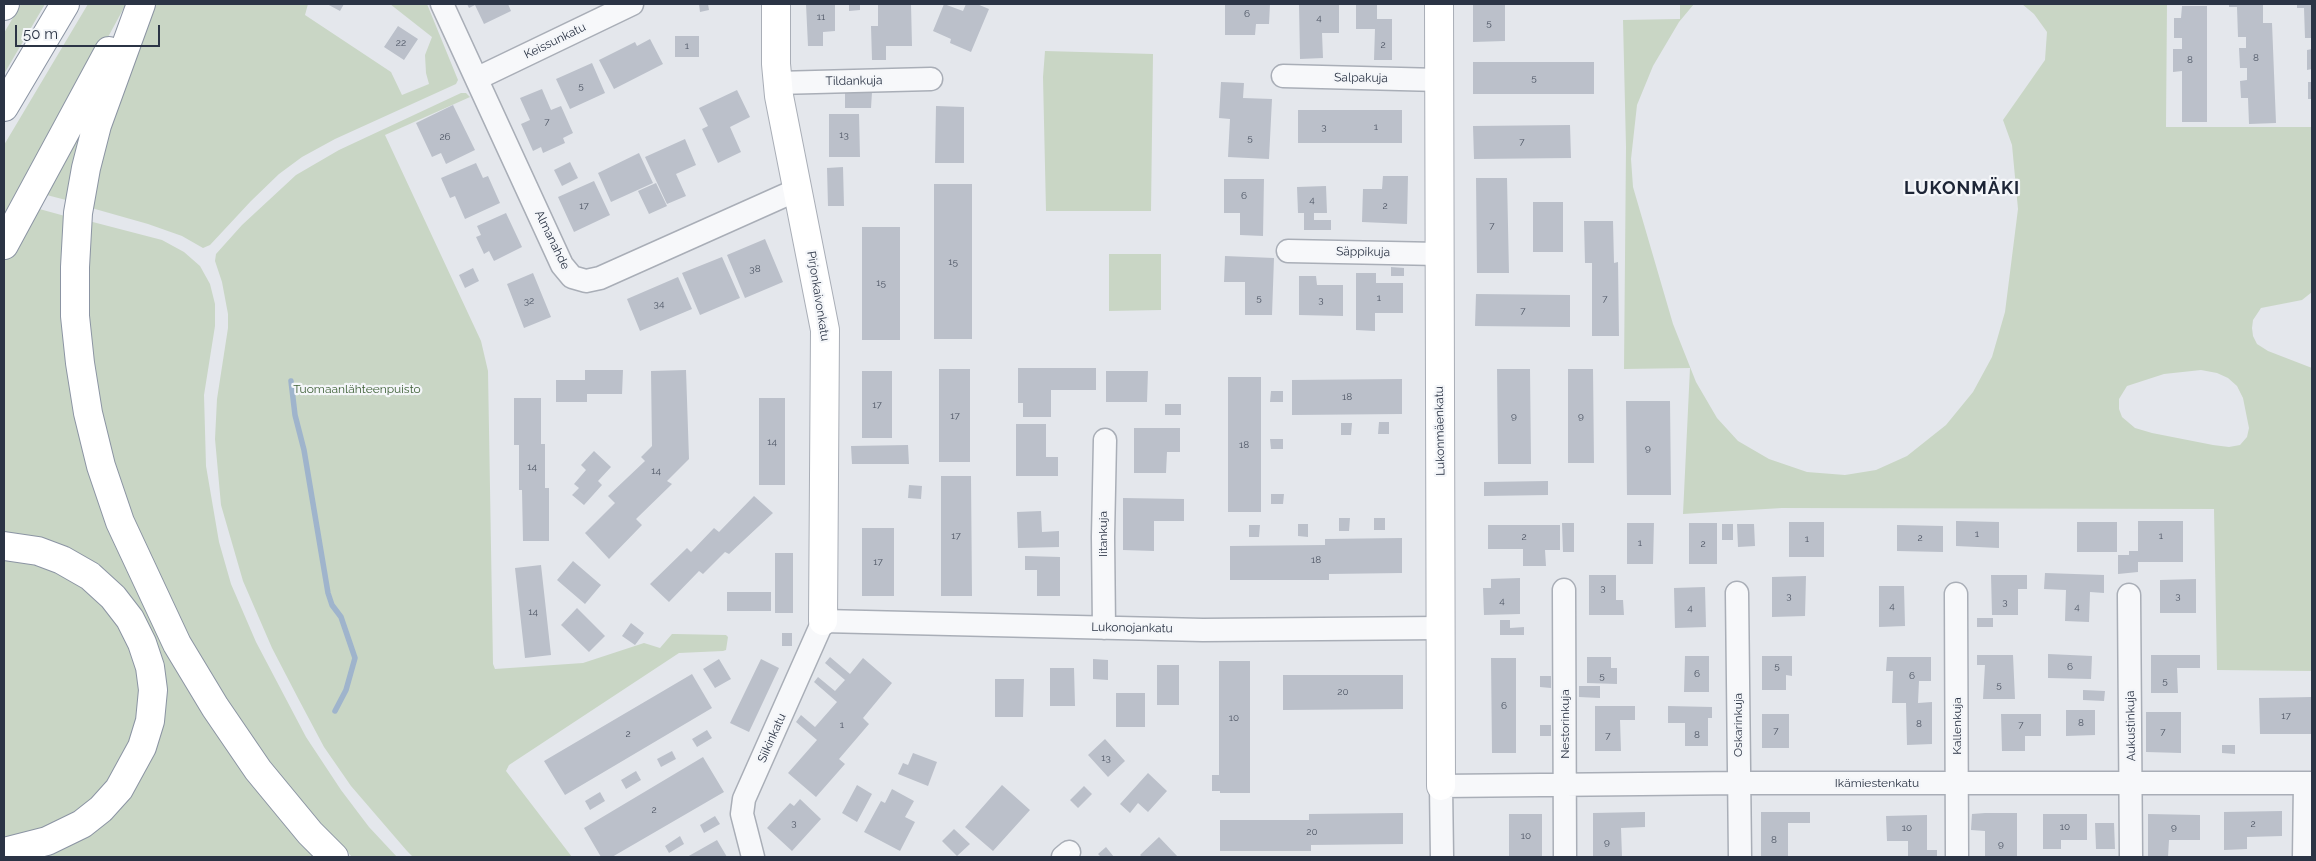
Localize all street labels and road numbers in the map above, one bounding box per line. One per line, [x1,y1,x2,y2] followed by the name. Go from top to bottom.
[522,20,588,62] street label: Keissunkatu
[1334,70,1388,86] street label: Salpakuja
[825,73,883,89] street label: Tildankuja
[532,208,572,272] street label: Almanahde
[1336,244,1390,260] street label: Säppikuja
[804,250,832,342] street label: Pirjonkaivonkatu
[1432,386,1448,476] street label: Lukonmäenkatu
[1096,511,1110,557] street label: Iitankuja
[1091,620,1173,636] street label: Lukonojankatu
[1558,689,1572,759] street label: Nestorinkuja
[2123,691,2139,761] street label: Aukustinkuja
[1731,693,1745,757] street label: Oskarinkuja
[1950,697,1964,755] street label: Kallenkuja
[755,711,789,765] street label: Siikinkatu
[1835,776,1919,790] street label: Ikämiestenkatu

